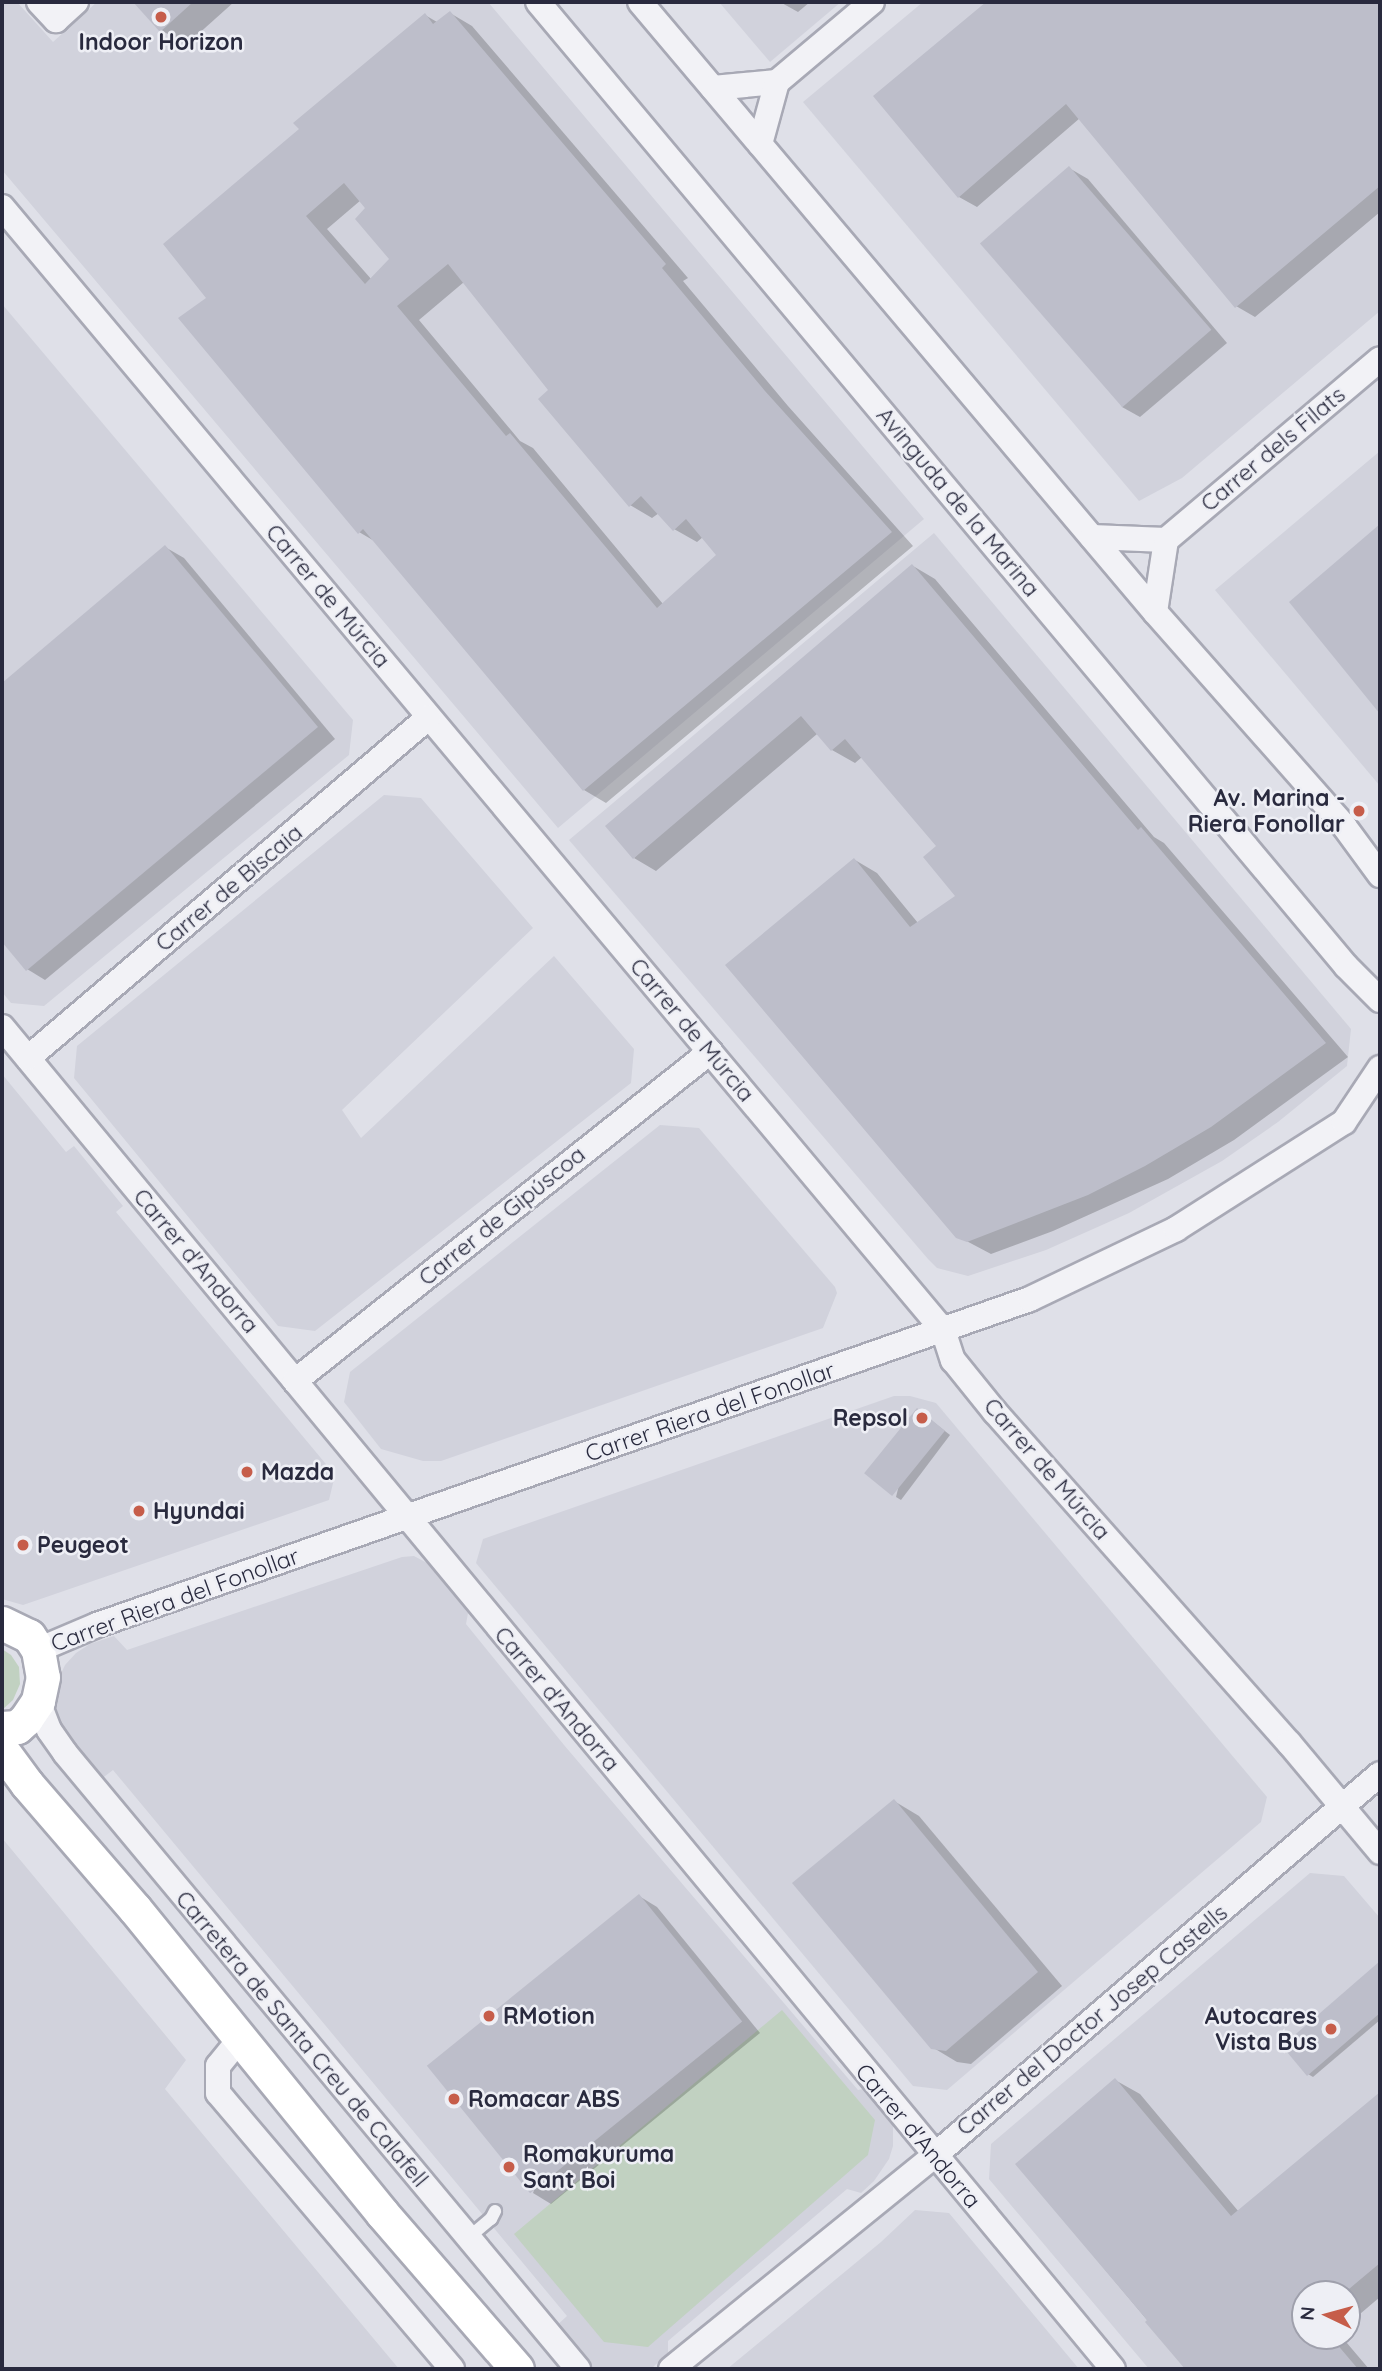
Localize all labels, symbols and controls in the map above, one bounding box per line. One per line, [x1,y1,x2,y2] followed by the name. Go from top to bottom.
[153,9,169,25] marker: Indoor Horizon
[79,28,243,56] place label: Indoor Horizon
[1195,381,1351,517] street label: Carrer dels Filats
[871,402,1045,602] street label: Avinguda de la Marina
[260,519,396,673] street label: Carrer de Múrcia
[1188,784,1345,838] place label: Av. Marina - Riera Fonollar
[1351,803,1367,819] marker: Av. Marina - Riera Fonollar
[150,819,308,957] street label: Carrer de Biscaia
[624,953,760,1107] street label: Carrer de Múrcia
[413,1140,591,1292] street label: Carrer de Gipúscoa
[128,1183,264,1339] street label: Carrer d'Andorra
[582,1356,838,1468] street label: Carrer Riera del Fonollar
[978,1393,1116,1545] street label: Carrer de Múrcia
[833,1404,908,1432] place label: Repsol
[914,1410,930,1426] marker: Repsol
[261,1458,334,1486] place label: Mazda
[239,1464,255,1480] marker: Mazda
[153,1497,245,1525] place label: Hyundai
[131,1503,147,1519] marker: Hyundai
[37,1531,129,1559] place label: Peugeot
[15,1537,31,1553] marker: Peugeot
[47,1542,303,1658] street label: Carrer Riera del Fonollar
[489,1621,625,1777] street label: Carrer d'Andorra
[170,1885,434,2193] street label: Carretera de Santa Creu de Calafell
[951,1899,1233,2141] street label: Carrer del Doctor Josep Castells
[503,2002,595,2030] place label: RMotion
[1205,2002,1317,2056] place label: Autocares Vista Bus
[481,2008,497,2024] marker: RMotion
[1323,2021,1339,2037] marker: Autocares Vista Bus
[850,2058,986,2214] street label: Carrer d'Andorra
[468,2085,620,2113] place label: Romacar ABS
[446,2091,462,2107] marker: Romacar ABS
[523,2140,674,2194] place label: Romakuruma Sant Boi
[501,2159,517,2175] marker: Romakuruma Sant Boi
[1291,2280,1361,2350] north arrow
[1295,2305,1320,2321] text: N

